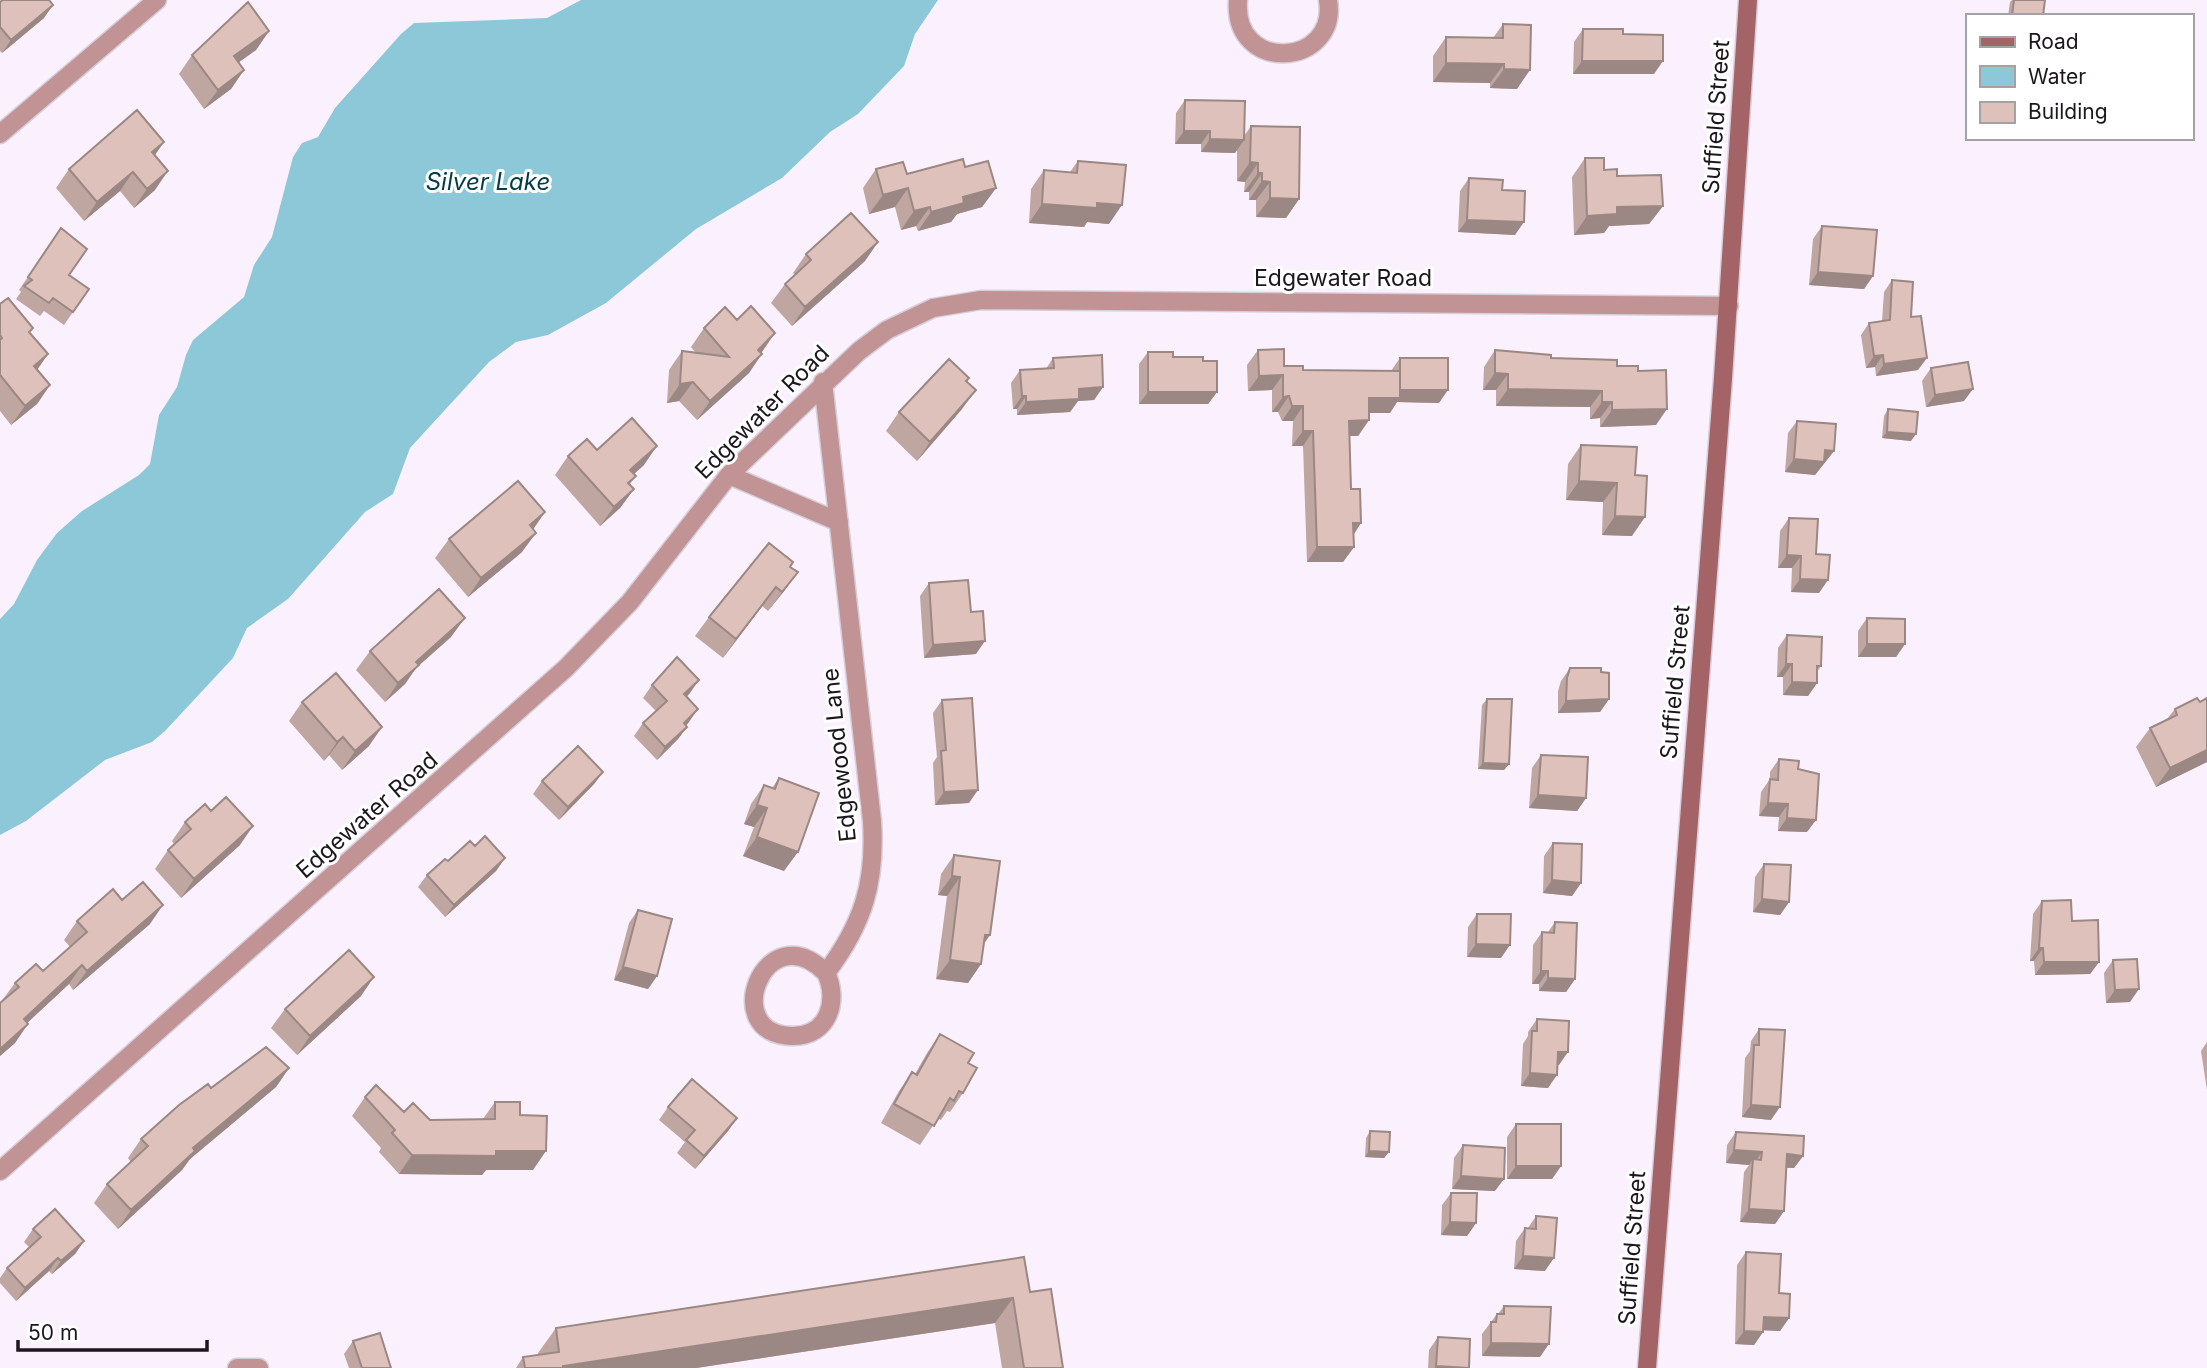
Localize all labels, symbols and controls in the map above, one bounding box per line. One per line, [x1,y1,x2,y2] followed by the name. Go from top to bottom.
[1966,14,2193,140] legend
[2028,29,2079,54] text: Road
[1697,39,1735,195] street label: Suffield Street
[2028,64,2086,89] text: Water
[2028,99,2108,124] text: Building
[426,167,550,196] water label: Silver Lake
[1254,264,1432,292] street label: Edgewater Road
[689,339,835,485] street label: Edgewater Road
[1654,603,1696,760] street label: Suffield Street
[816,667,862,843] street label: Edgewood Lane
[291,746,443,884] street label: Edgewater Road
[1613,1170,1651,1326] street label: Suffield Street
[18,1308,206,1352] scale bar
[28,1320,78,1345] text: 50 m

